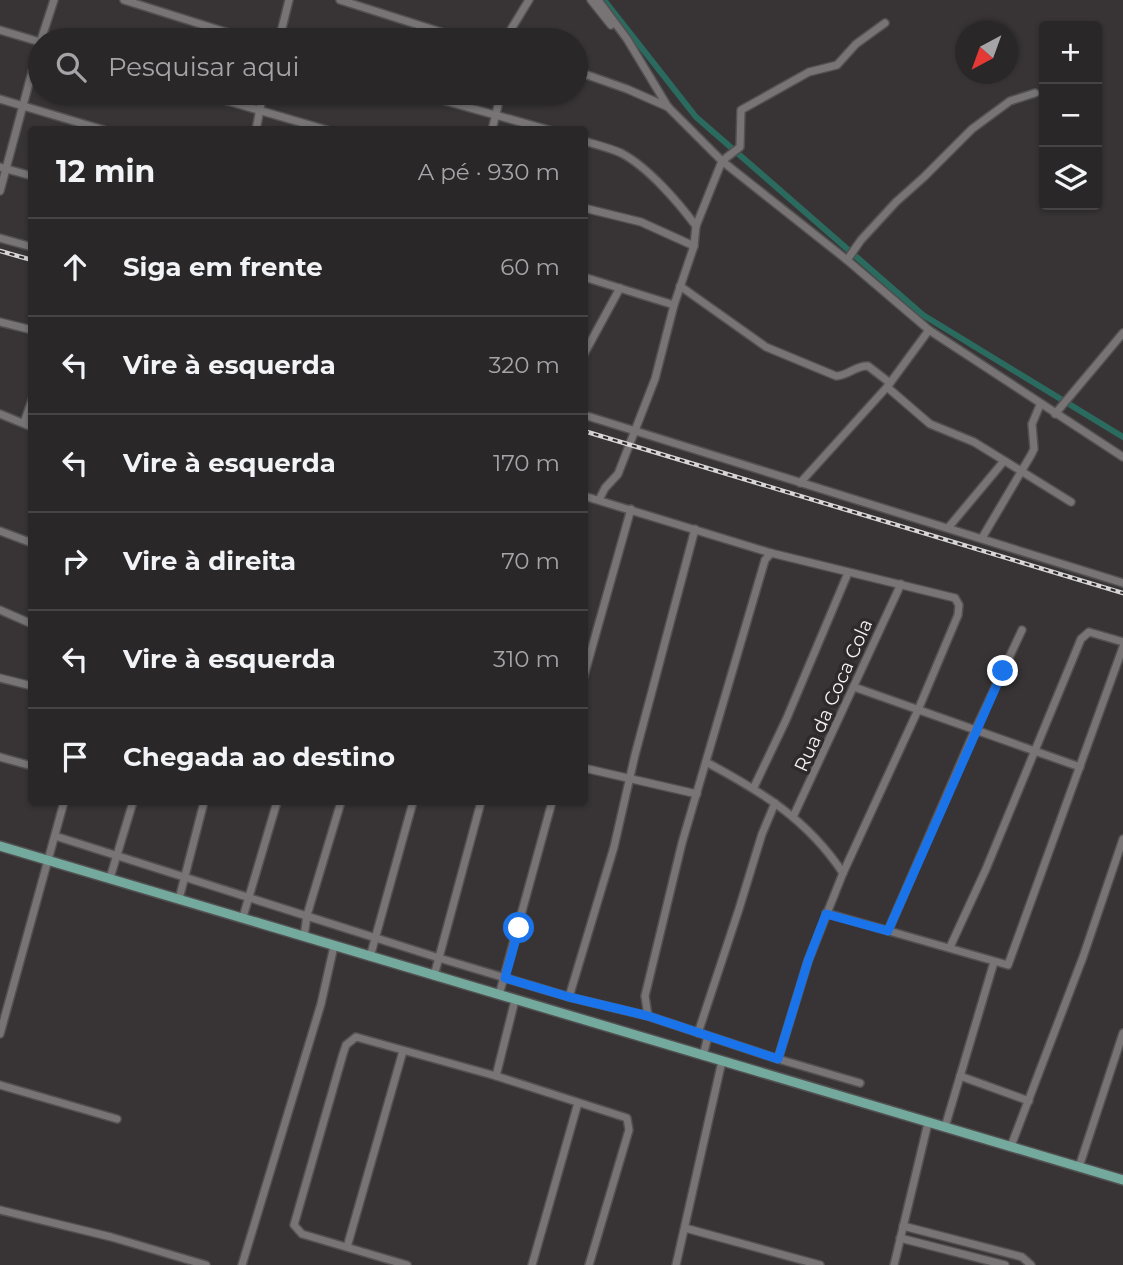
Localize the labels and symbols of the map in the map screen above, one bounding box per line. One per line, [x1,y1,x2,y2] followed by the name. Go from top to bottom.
[955,21,1018,84] north arrow
[789,615,877,775] street label: Rua da Coca Cola
[987,655,1018,686] route end
[503,912,534,943] route start

